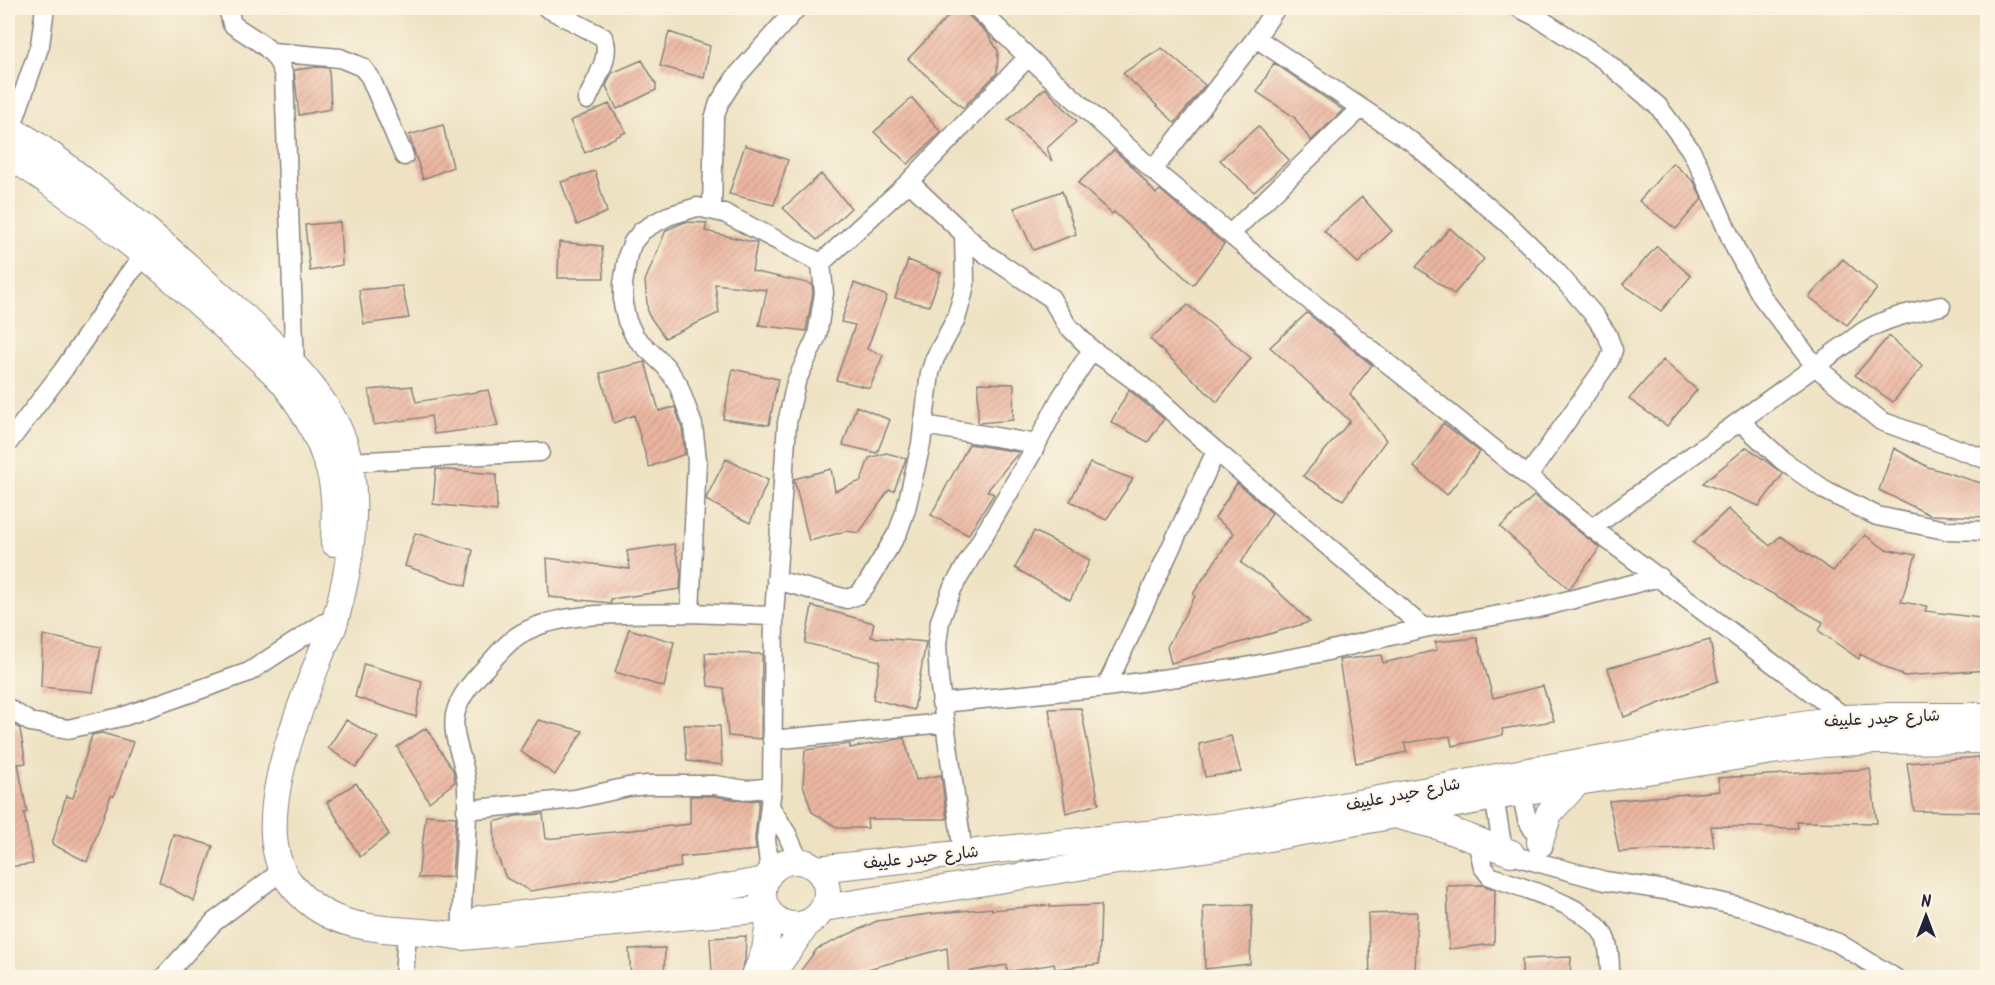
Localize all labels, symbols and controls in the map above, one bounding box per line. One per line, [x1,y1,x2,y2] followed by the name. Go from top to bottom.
[1823,703,1941,735] street label: شارع حيدر علييف
[1344,772,1462,818] street label: شارع حيدر علييف
[862,840,980,876] street label: شارع حيدر علييف
[1896,886,1956,946] north arrow
[1921,890,1931,915] text: N

